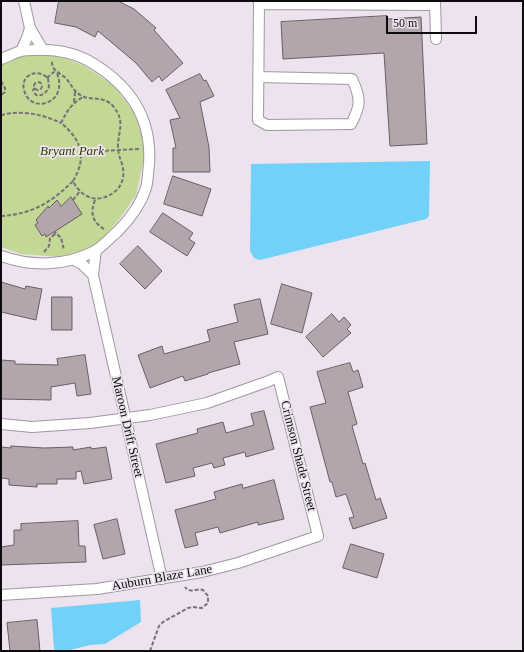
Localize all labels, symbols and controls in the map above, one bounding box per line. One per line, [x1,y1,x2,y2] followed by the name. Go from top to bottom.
[388,8,479,34] scale bar
[393,16,417,30] text: 50 m
[40,144,104,160] park label: Bryant Park
[108,375,146,479] street label: Maroon Drift Street
[277,399,319,513] street label: Crimson Shade Street
[111,561,213,595] street label: Auburn Blaze Lane

